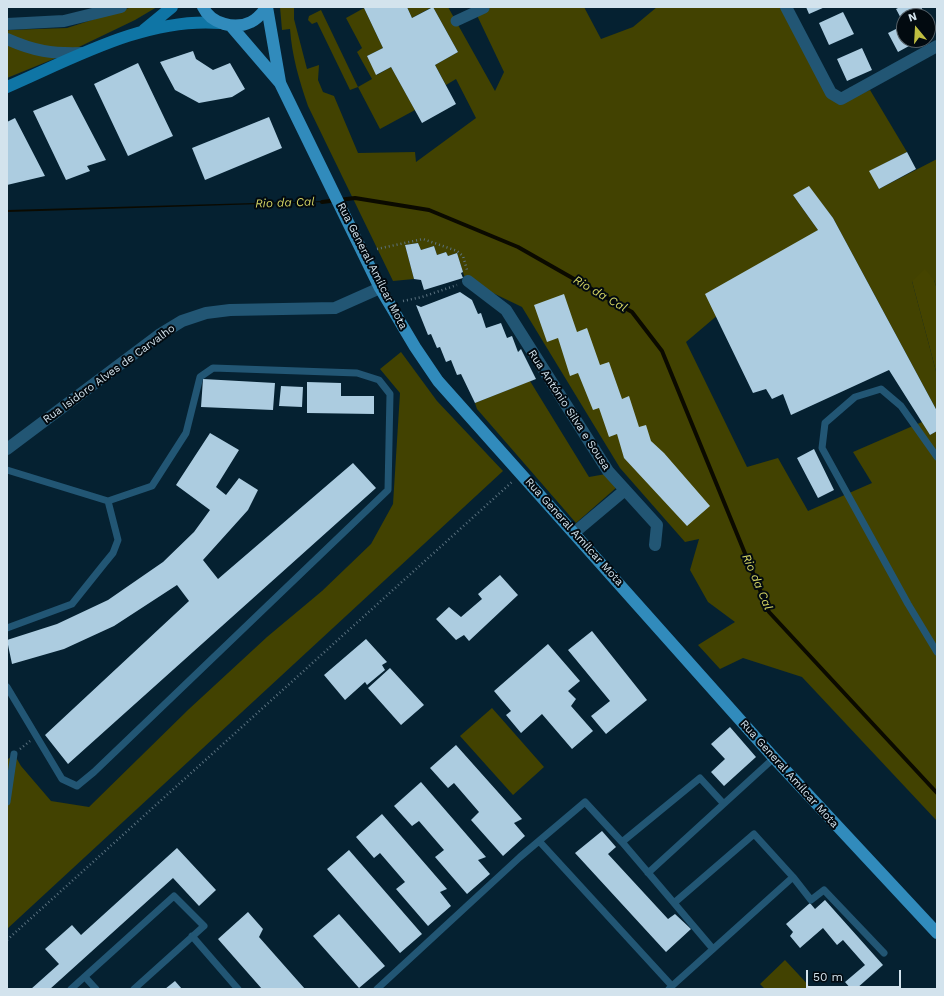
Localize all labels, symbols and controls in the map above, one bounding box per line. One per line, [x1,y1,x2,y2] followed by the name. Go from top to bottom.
[896,8,936,48] north arrow
[907,10,918,25] text: N
[255,195,315,211] water label: Rio da Cal
[334,200,410,332] street label: Rua General Amílcar Mota
[571,273,629,315] water label: Rio da Cal
[40,322,178,426] street label: Rua Isidoro Alves de Carvalho
[525,348,613,472] street label: Rua António Silva e Sousa
[522,475,626,589] street label: Rua General Amílcar Mota
[739,552,775,612] water label: Rio da Cal
[737,717,841,831] street label: Rua General Amílcar Mota
[808,962,903,988] scale bar
[813,970,843,984] text: 50 m

